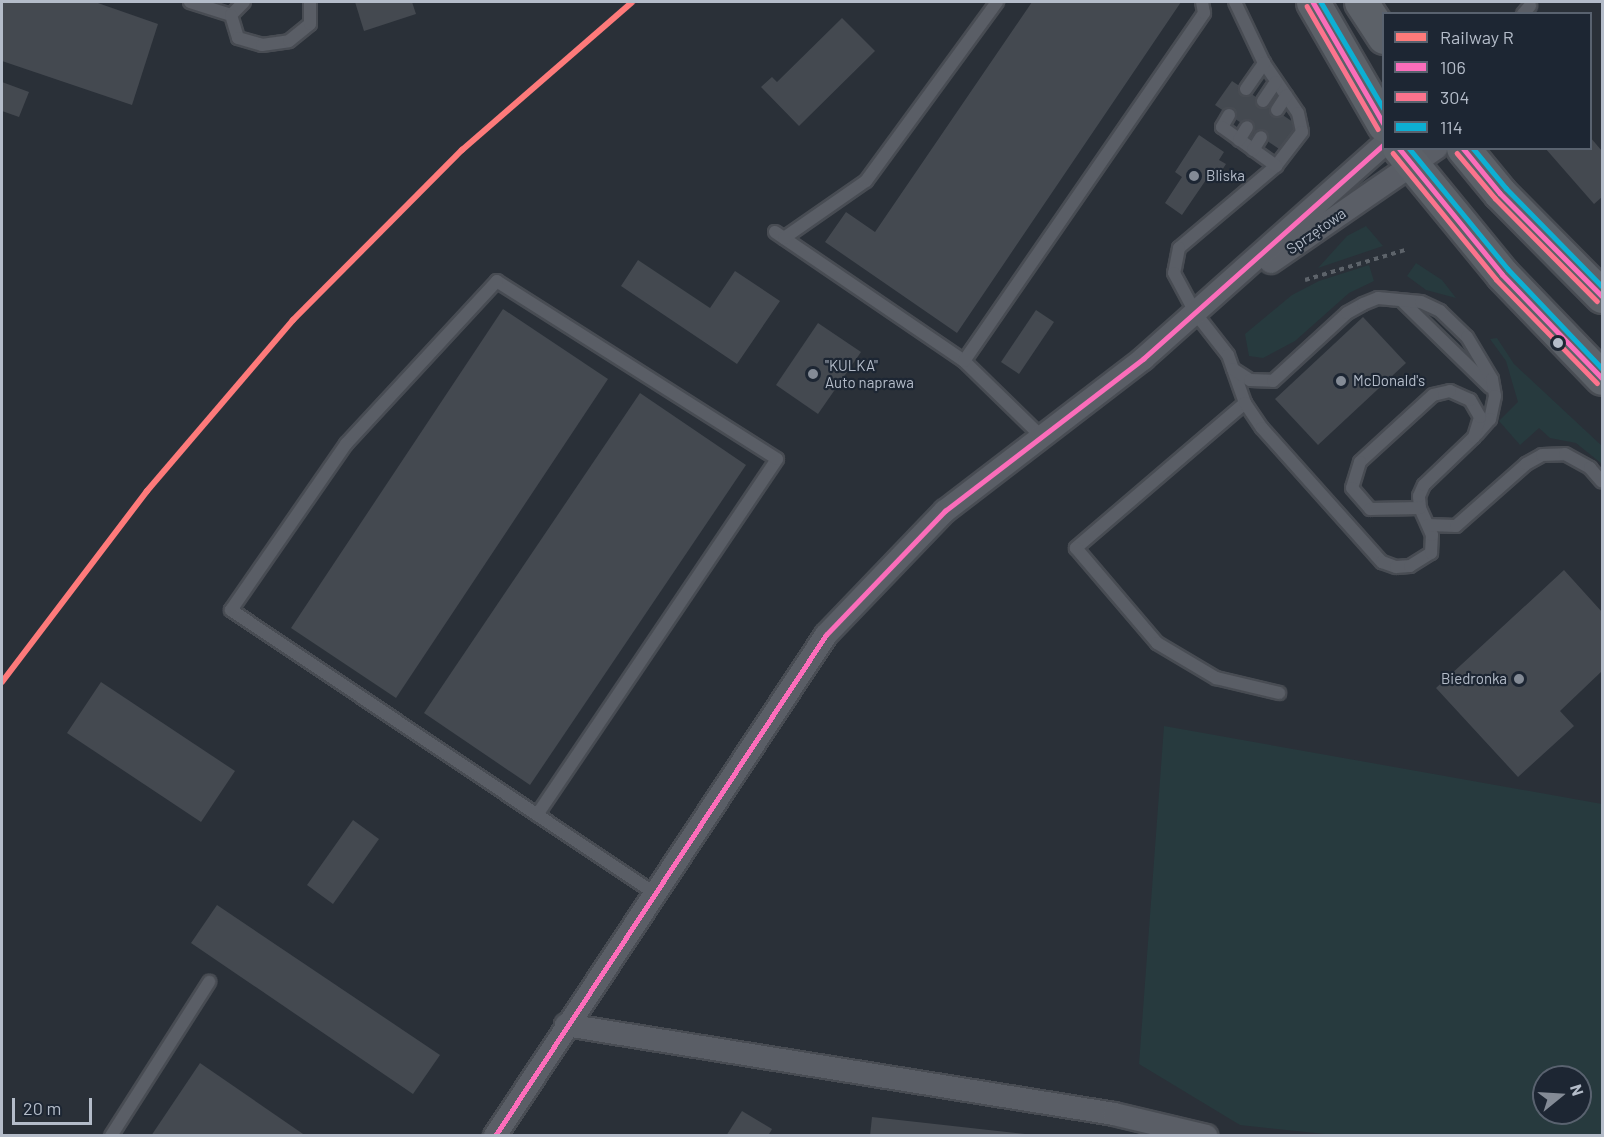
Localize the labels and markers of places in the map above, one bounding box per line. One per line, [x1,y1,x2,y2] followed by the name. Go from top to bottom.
[1206,167,1245,185] place label: Bliska
[1187,169,1201,183] marker: Bliska
[1552,337,1564,349] unlabelled marker
[825,356,914,391] place label: "KULKA" Auto naprawa
[806,367,820,381] marker: "KULKA" Auto naprawa
[1353,372,1425,390] place label: McDonald's
[1334,374,1348,388] marker: McDonald's
[1441,670,1507,688] place label: Biedronka
[1512,672,1526,686] marker: Biedronka

